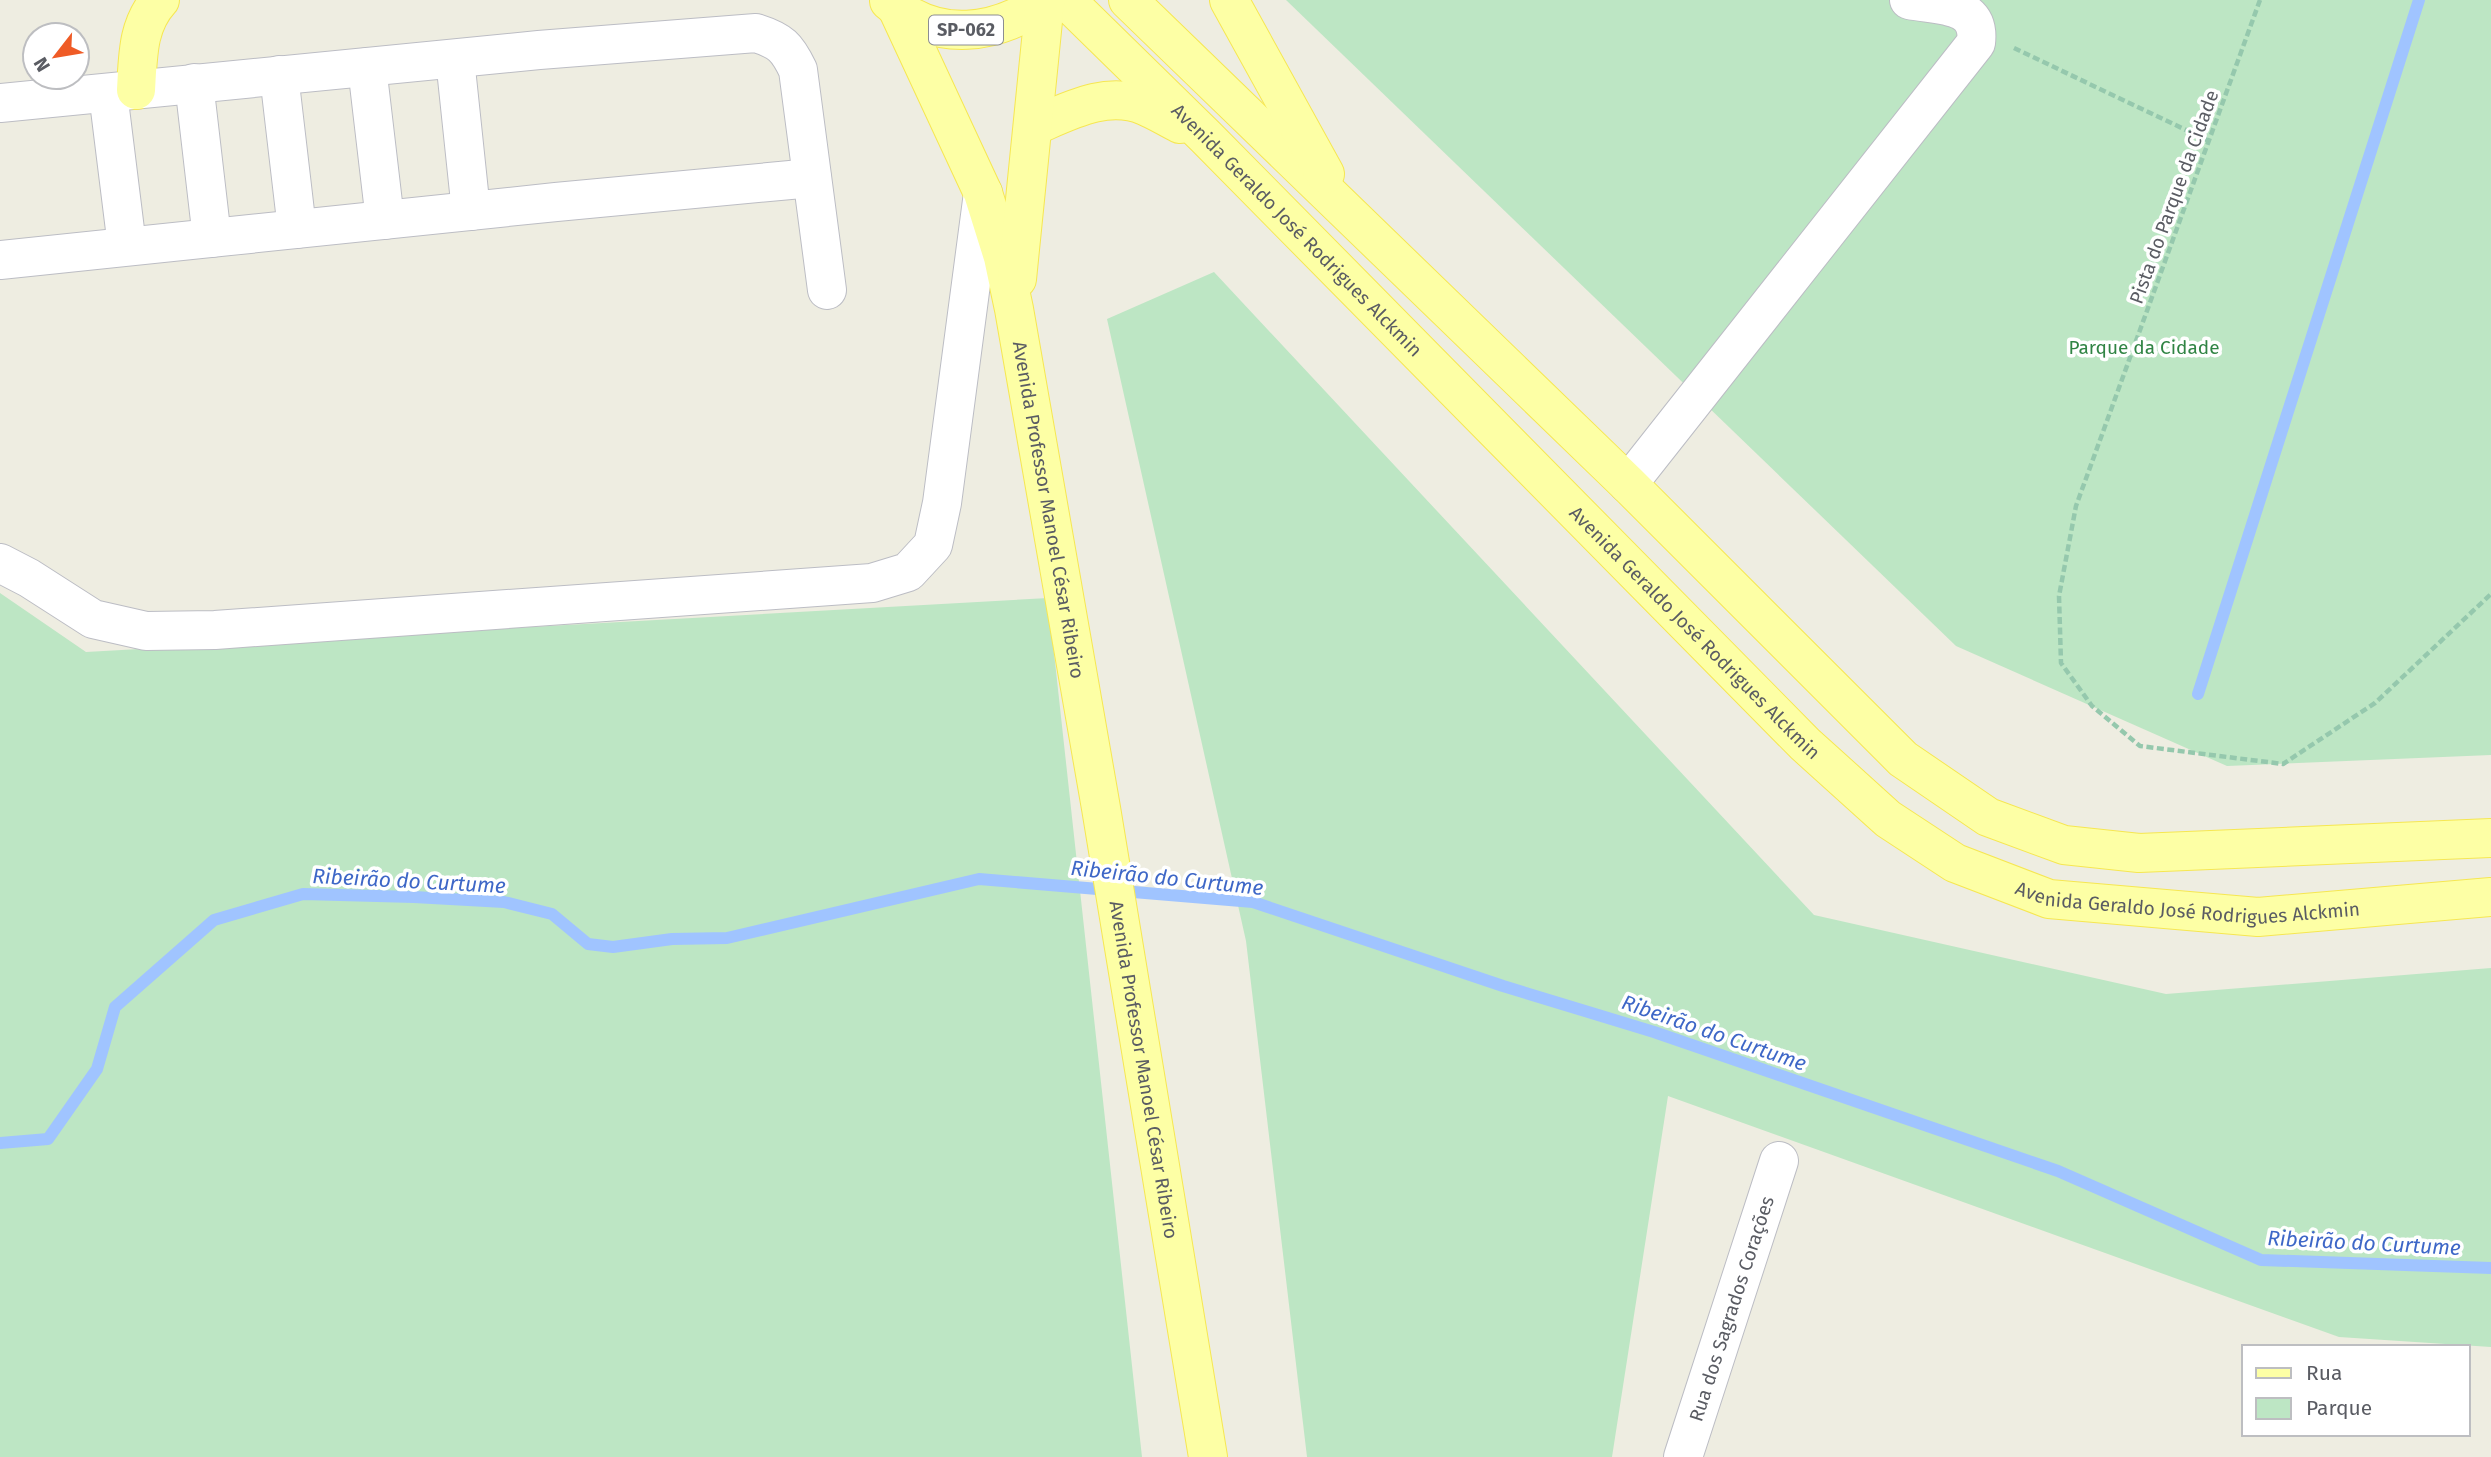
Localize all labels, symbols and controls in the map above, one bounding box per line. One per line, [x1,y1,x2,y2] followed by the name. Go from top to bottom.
[929,15,1003,44] road number: SP-062
[21,21,91,91] north arrow
[29,53,55,76] text: N
[2125,87,2223,307] street label: Pista do Parque da Cidade
[1167,99,1427,361] street label: Avenida Geraldo José Rodrigues Alckmin
[2068,336,2220,359] park label: Parque da Cidade
[1008,339,1090,680] street label: Avenida Professor Manoel César Ribeiro
[1565,501,1825,764] street label: Avenida Geraldo José Rodrigues Alckmin
[1069,855,1265,901] water label: Ribeirão do Curtume
[312,863,507,899] water label: Ribeirão do Curtume
[2013,876,2361,929] street label: Avenida Geraldo José Rodrigues Alckmin
[1105,899,1183,1240] street label: Avenida Professor Manoel César Ribeiro
[1618,989,1810,1077] water label: Ribeirão do Curtume
[1684,1193,1778,1424] street label: Rua dos Sagrados Corações
[2267,1225,2462,1261] water label: Ribeirão do Curtume
[2242,1345,2470,1436] legend
[2306,1360,2342,1386] text: Rua
[2306,1395,2372,1421] text: Parque

